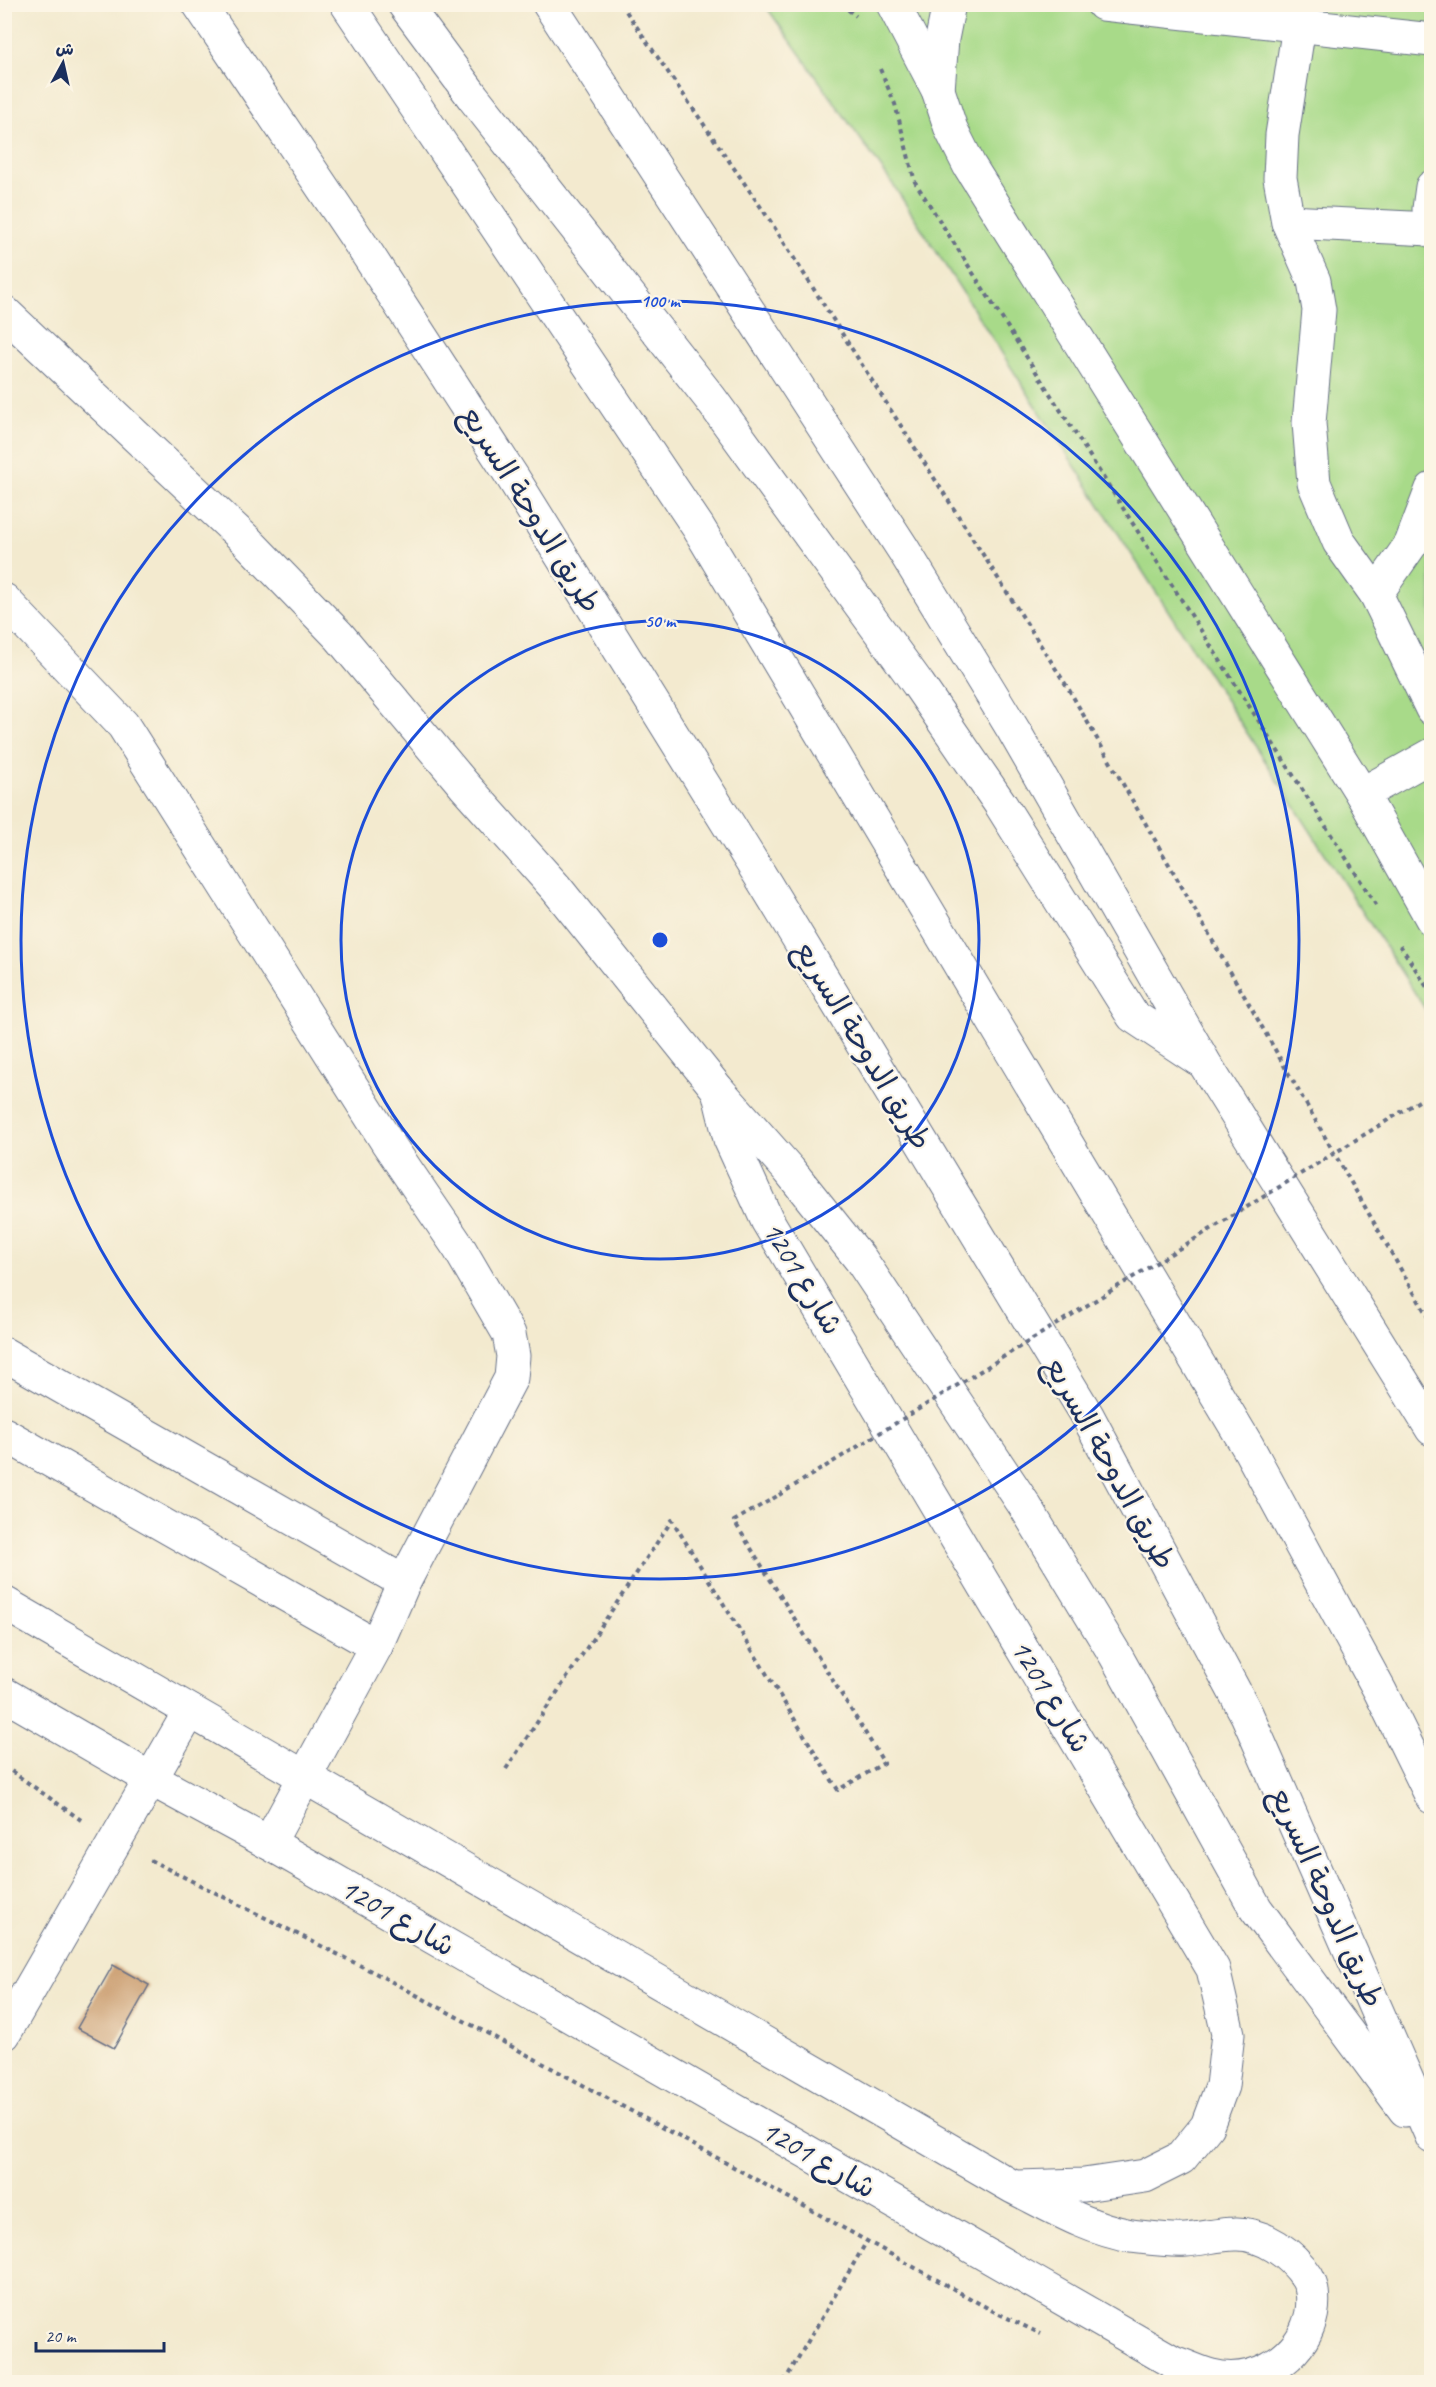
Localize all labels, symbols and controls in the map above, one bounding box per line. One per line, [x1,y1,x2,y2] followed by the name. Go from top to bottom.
[33,33,93,93] north arrow
[55,38,75,60] text: ش
[641,290,681,312] text: 100 m
[449,398,610,621] street label: طريق الدوحة السريع
[645,610,677,632] text: 50 m
[650,930,670,950] centre of rings
[783,933,941,1158] street label: طريق الدوحة السريع
[753,1214,852,1343] street label: شارع 1201
[1033,1350,1184,1578] street label: طريق الدوحة السريع
[1001,1632,1100,1761] street label: شارع 1201
[1259,1781,1393,2015] street label: طريق الدوحة السريع
[333,1869,462,1967] street label: شارع 1201
[754,2111,883,2209] street label: شارع 1201
[36,2315,164,2353] scale bar
[45,2325,78,2347] text: 20 m

